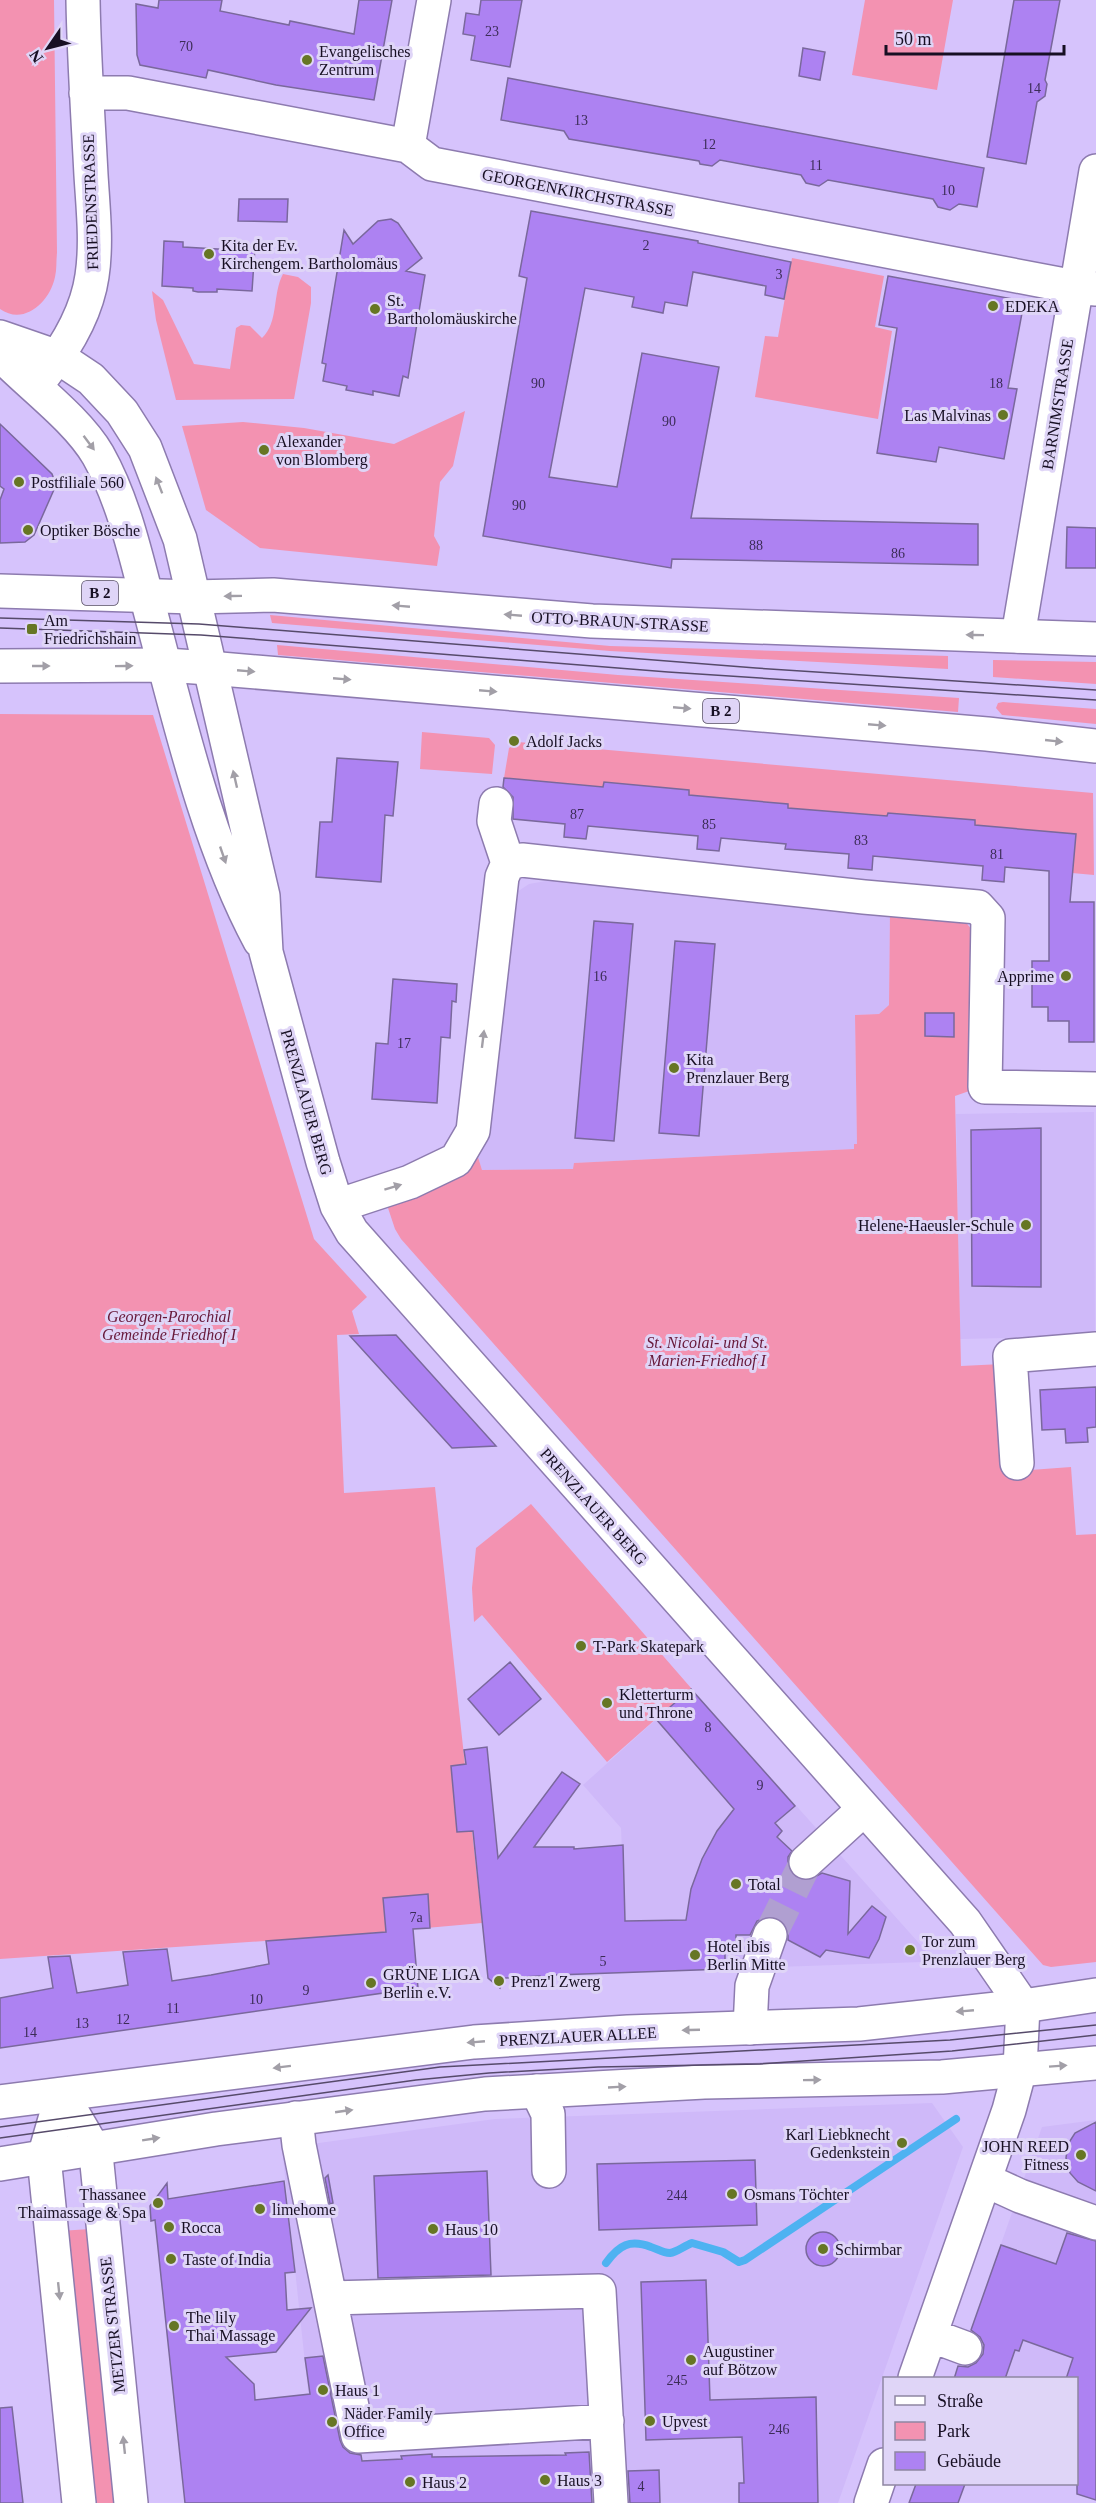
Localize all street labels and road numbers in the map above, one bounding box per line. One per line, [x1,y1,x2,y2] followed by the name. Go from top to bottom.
[80,134,101,270] street label: FRIEDENSTRASSE
[481,166,675,219] street label: GEORGENKIRCHSTRASSE
[1039,337,1076,471] street label: BARNIMSTRASSE
[82,581,118,605] road number: B 2
[531,608,709,635] street label: OTTO-BRAUN-STRASSE
[703,699,739,723] road number: B 2
[278,1027,336,1177] street label: PRENZLAUER BERG
[537,1445,651,1568] street label: PRENZLAUER BERG
[499,2024,657,2049] street label: PRENZLAUER ALLEE
[97,2256,128,2394] street label: METZER STRASSE

